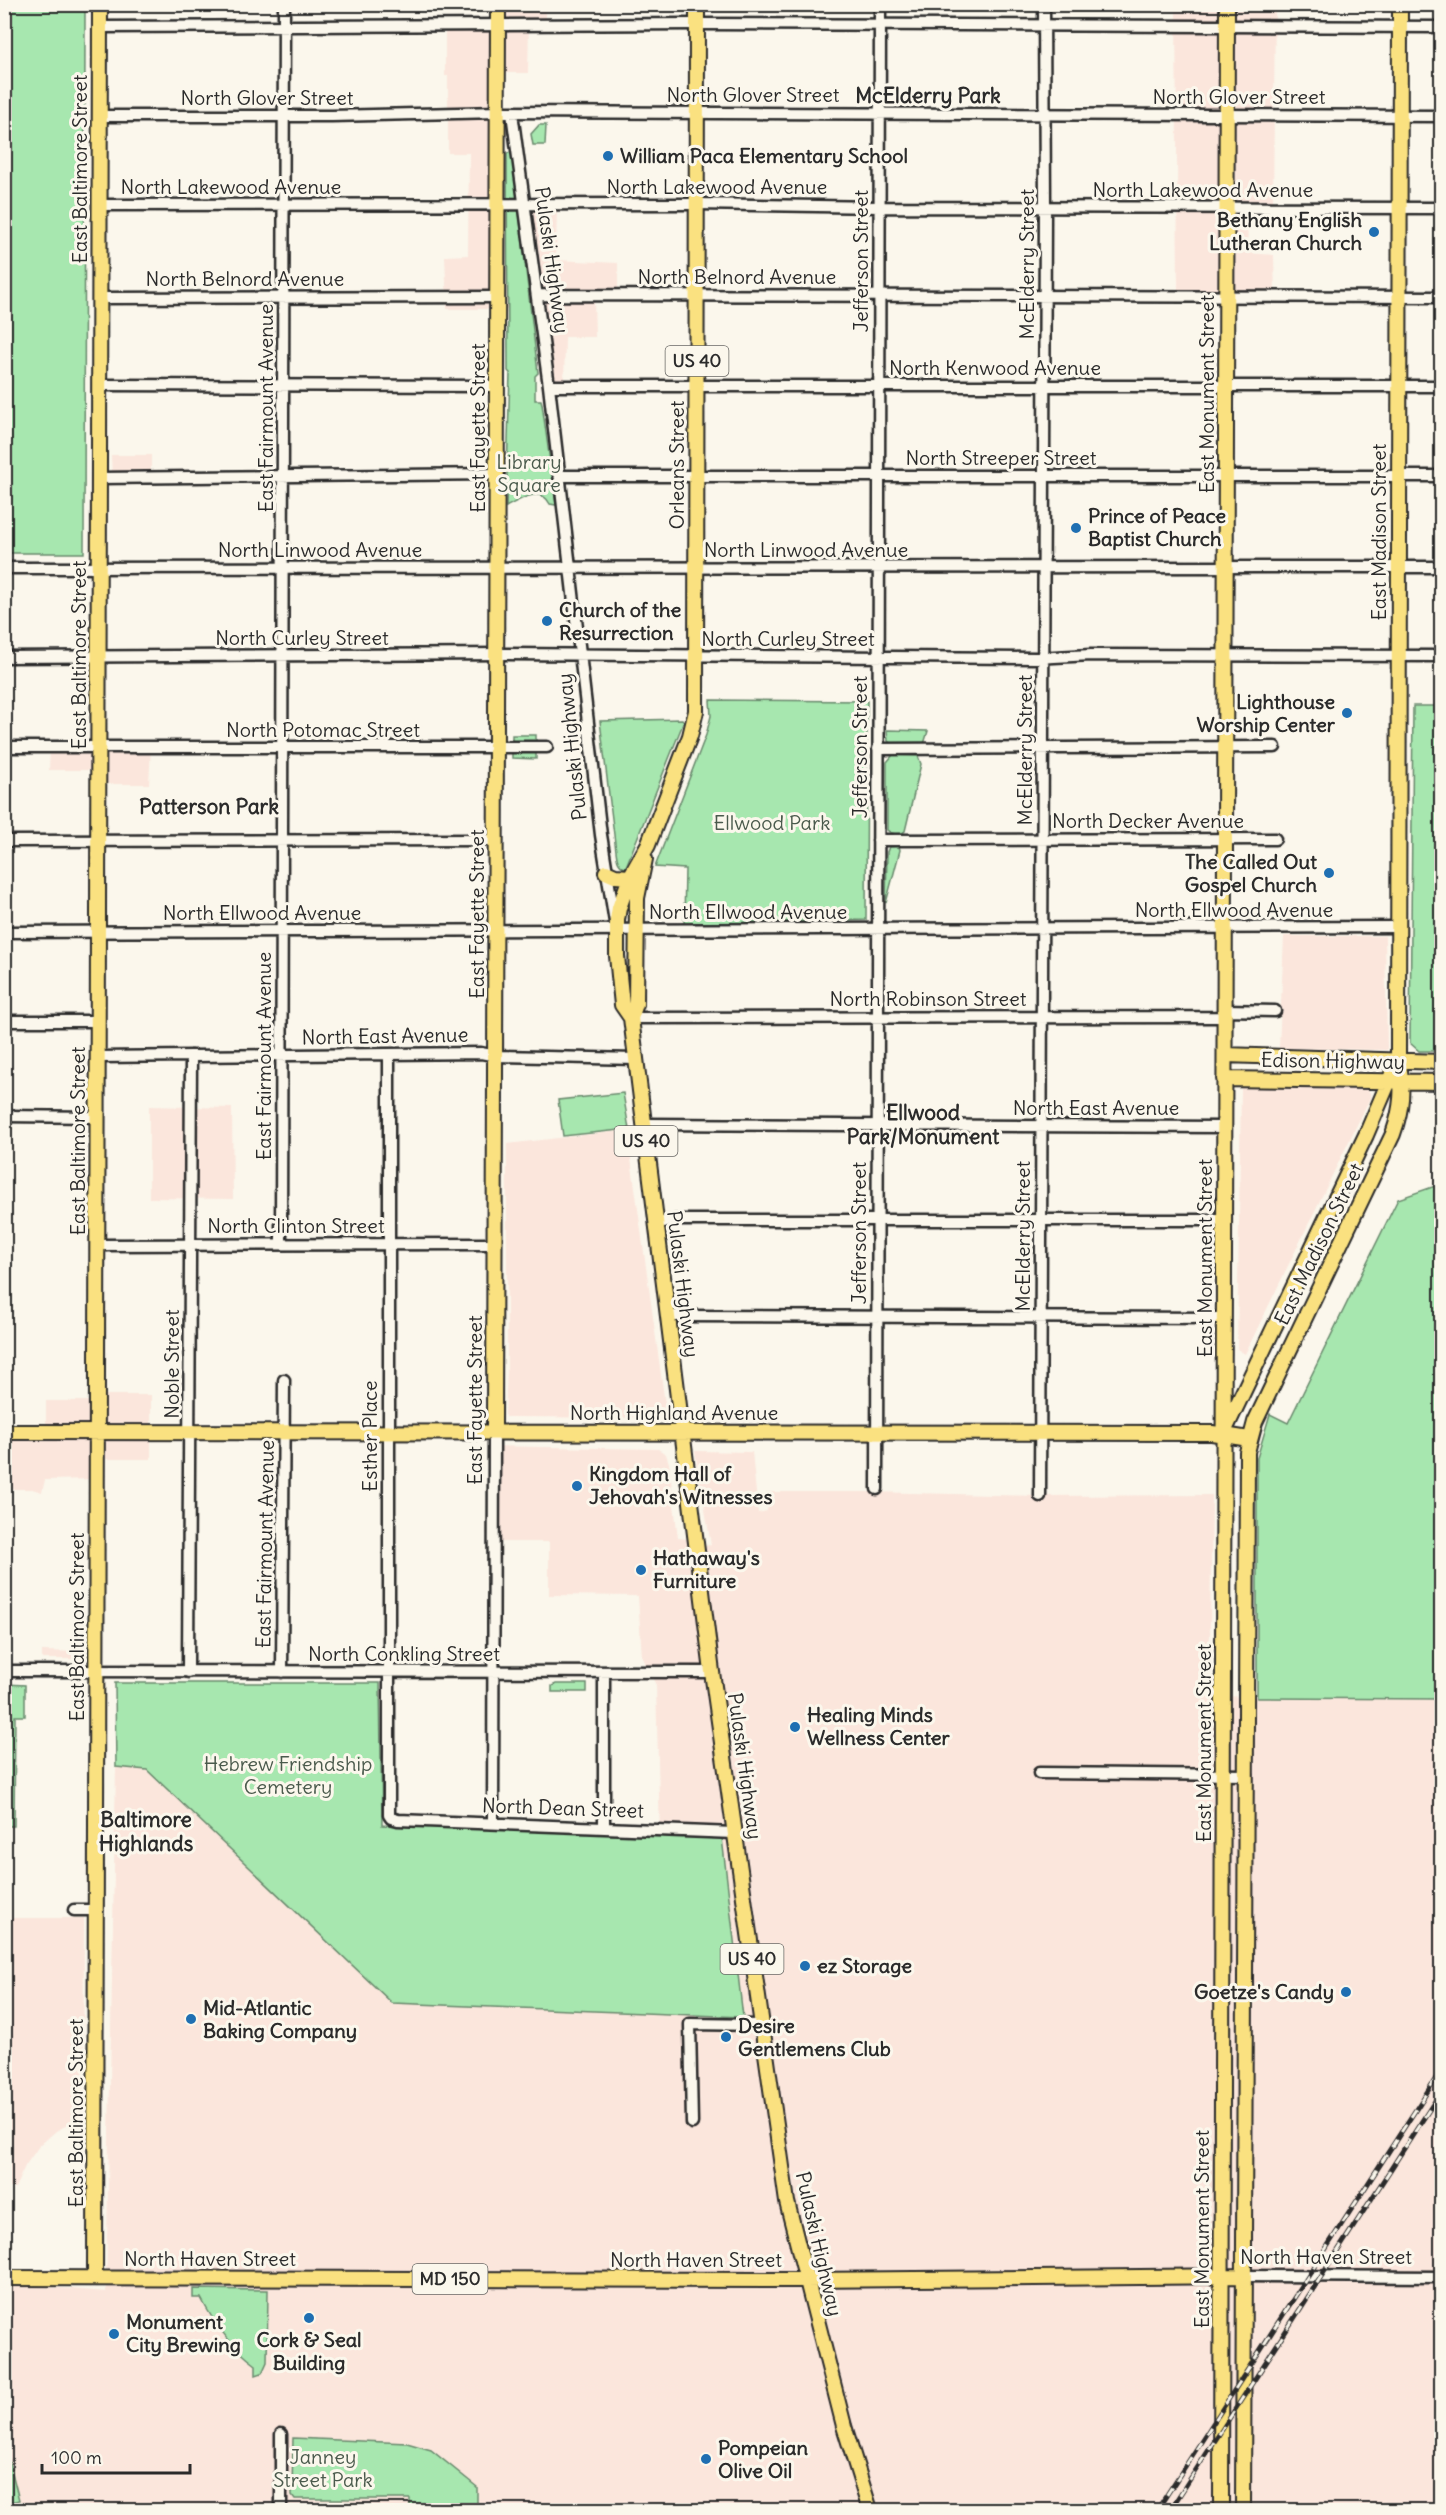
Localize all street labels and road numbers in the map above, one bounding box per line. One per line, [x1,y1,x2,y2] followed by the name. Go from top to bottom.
[67,74,92,263] street label: East Baltimore Street
[666,82,840,107] street label: North Glover Street
[1152,84,1326,109] street label: North Glover Street
[180,85,354,110] street label: North Glover Street
[121,174,341,199] street label: North Lakewood Avenue
[607,174,827,199] street label: North Lakewood Avenue
[1093,177,1313,202] street label: North Lakewood Avenue
[530,185,575,335] street label: Pulaski Highway
[1014,188,1039,339] street label: McElderry Street
[848,189,873,332] street label: Jefferson Street
[638,264,836,289] street label: North Belnord Avenue
[146,266,344,291] street label: North Belnord Avenue
[1194,294,1219,493] street label: East Monument Street
[253,304,278,512] street label: East Fairmount Avenue
[465,343,490,513] street label: East Fayette Street
[666,346,728,376] road number: US 40
[889,355,1101,380] street label: North Kenwood Avenue
[664,400,689,530] street label: Orleans Street
[1366,443,1391,621] street label: East Madison Street
[905,445,1097,470] street label: North Streeper Street
[218,537,422,562] street label: North Linwood Avenue
[704,537,908,562] street label: North Linwood Avenue
[66,560,91,749] street label: East Baltimore Street
[215,625,389,650] street label: North Curley Street
[701,626,875,651] street label: North Curley Street
[551,672,592,822] street label: Pulaski Highway
[1012,674,1037,825] street label: McElderry Street
[847,675,872,818] street label: Jefferson Street
[226,717,420,742] street label: North Potomac Street
[1052,808,1244,833] street label: North Decker Avenue
[464,829,489,999] street label: East Fayette Street
[1135,897,1333,922] street label: North Ellwood Avenue
[649,899,847,924] street label: North Ellwood Avenue
[163,900,361,925] street label: North Ellwood Avenue
[251,952,276,1160] street label: East Fairmount Avenue
[829,986,1027,1011] street label: North Robinson Street
[301,1022,469,1049] street label: North East Avenue
[65,1046,90,1235] street label: East Baltimore Street
[1261,1047,1405,1074] street label: Edison Highway
[1013,1095,1179,1120] street label: North East Avenue
[614,1126,678,1156] road number: US 40
[1192,1158,1217,1357] street label: East Monument Street
[1268,1158,1369,1329] street label: East Madison Street
[1010,1160,1035,1311] street label: McElderry Street
[846,1161,871,1304] street label: Jefferson Street
[662,1209,705,1359] street label: Pulaski Highway
[207,1213,385,1238] street label: North Clinton Street
[159,1309,184,1419] street label: Noble Street
[462,1315,487,1485] street label: East Fayette Street
[357,1380,382,1492] street label: Esther Place
[570,1400,778,1425] street label: North Highland Avenue
[250,1440,279,1648] street label: East Fairmount Avenue
[64,1532,89,1721] street label: East Baltimore Street
[308,1641,500,1666] street label: North Conkling Street
[1191,1643,1216,1842] street label: East Monument Street
[723,1691,768,1841] street label: Pulaski Highway
[482,1792,645,1823] street label: North Dean Street
[720,1944,783,1974] road number: US 40
[63,2018,88,2207] street label: East Baltimore Street
[1189,2129,1214,2328] street label: East Monument Street
[791,2169,848,2319] street label: Pulaski Highway
[1240,2244,1412,2269] street label: North Haven Street
[124,2246,296,2271] street label: North Haven Street
[610,2247,782,2272] street label: North Haven Street
[412,2264,488,2294] road number: MD 150

